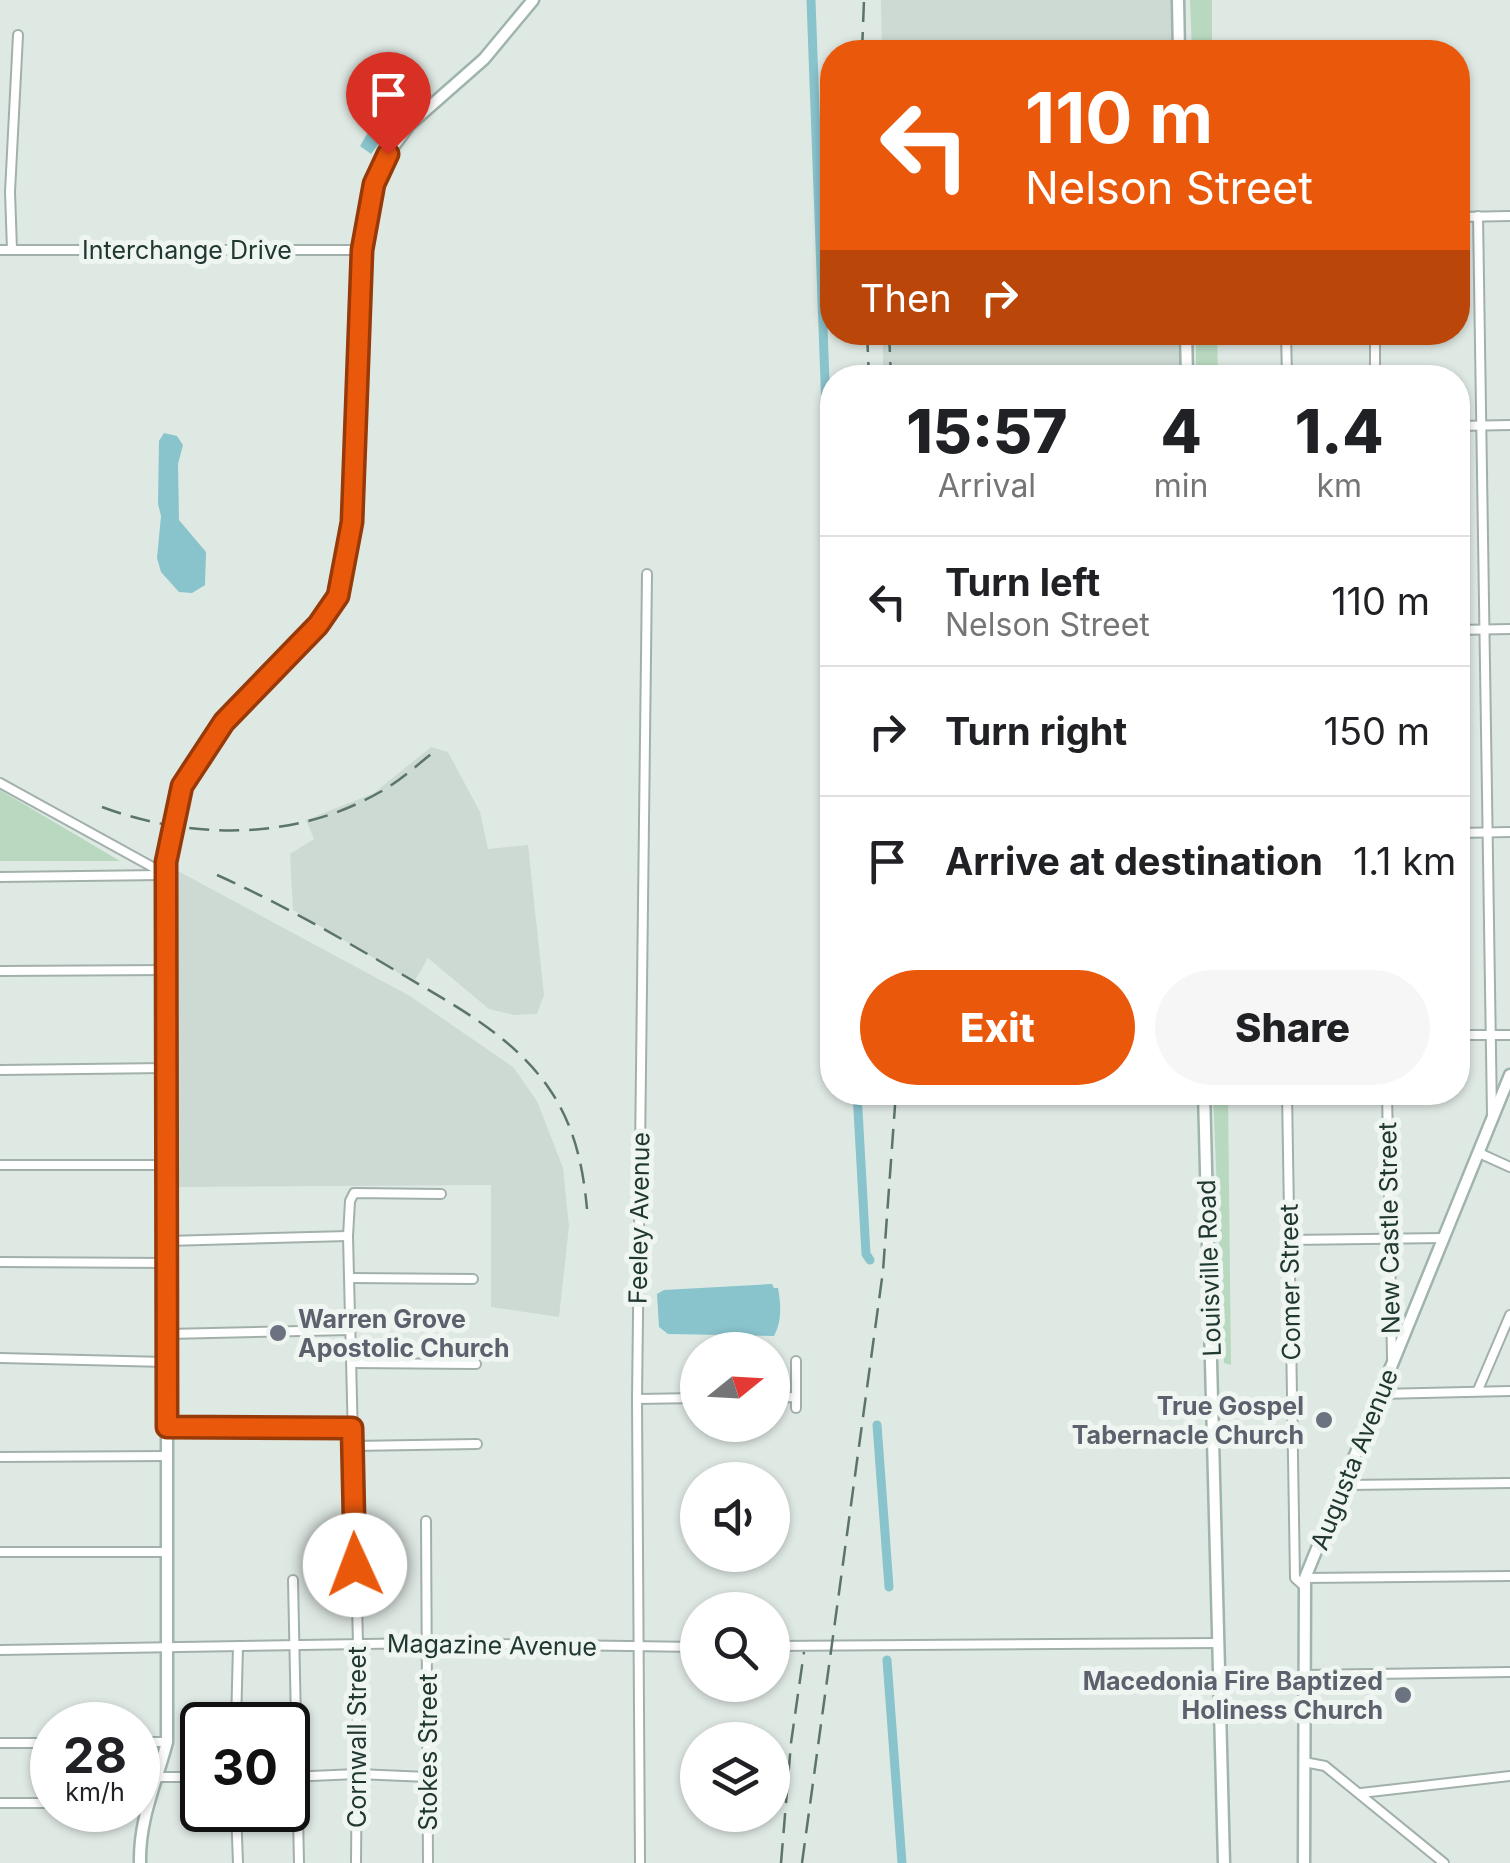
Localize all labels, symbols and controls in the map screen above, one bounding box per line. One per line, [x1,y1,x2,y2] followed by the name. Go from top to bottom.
[346,52,431,155] pin
[361,67,416,122] icon: arrive
[1025,75,1213,160] text: 110 m
[860,80,990,210] icon: left
[1025,160,1313,215] text: Nelson Street
[82,235,292,265] street label: Interchange Drive
[972,270,1027,325] icon: right
[860,275,952,321] text: Then
[906,395,1067,467] text: 15:57
[1160,395,1202,467] text: 4
[1295,395,1384,467] text: 1.4
[938,466,1036,505] text: Arrival
[1154,466,1208,505] text: min
[1316,466,1362,505] text: km
[945,559,1100,605] text: Turn left
[860,574,915,629] icon: left
[1331,578,1430,624] text: 110 m
[945,605,1150,644] text: Nelson Street
[860,704,915,759] icon: right
[945,708,1127,754] text: Turn right
[1323,708,1430,754] text: 150 m
[860,834,915,889] icon: arrive
[945,838,1323,884] text: Arrive at destination
[1353,838,1456,884] text: 1.1 km
[860,970,1135,1085] button: Exit
[1155,970,1430,1085] button: Share
[1372,1122,1406,1334] street label: New Castle Street
[623,1132,655,1304] street label: Feeley Avenue
[1191,1179,1227,1357] street label: Louisville Road
[1274,1203,1306,1361] street label: Comer Street
[298,1304,510,1363] place label: Warren Grove Apostolic Church
[267,1322,289,1344] marker: Warren Grove Apostolic Church
[680,1332,790,1442] north arrow
[680,1332,790,1832] map controls
[1304,1364,1404,1554] street label: Augusta Avenue
[1072,1391,1304,1450] place label: True Gospel Tabernacle Church
[1313,1409,1335,1431] marker: True Gospel Tabernacle Church
[680,1462,790,1572] button: sound
[303,1513,407,1617] position arrow
[680,1592,790,1702] button: search
[387,1628,597,1662] street label: Magazine Avenue
[342,1646,372,1828] street label: Cornwall Street
[1083,1666,1383,1725] place label: Macedonia Fire Baptized Holiness Church
[413,1673,443,1831] street label: Stokes Street
[1392,1684,1414,1706] marker: Macedonia Fire Baptized Holiness Church
[180,1702,310,1832] speed limit sign: 30
[680,1722,790,1832] button: layers
[63,1725,127,1785] text: 28
[65,1777,125,1807] text: km/h

